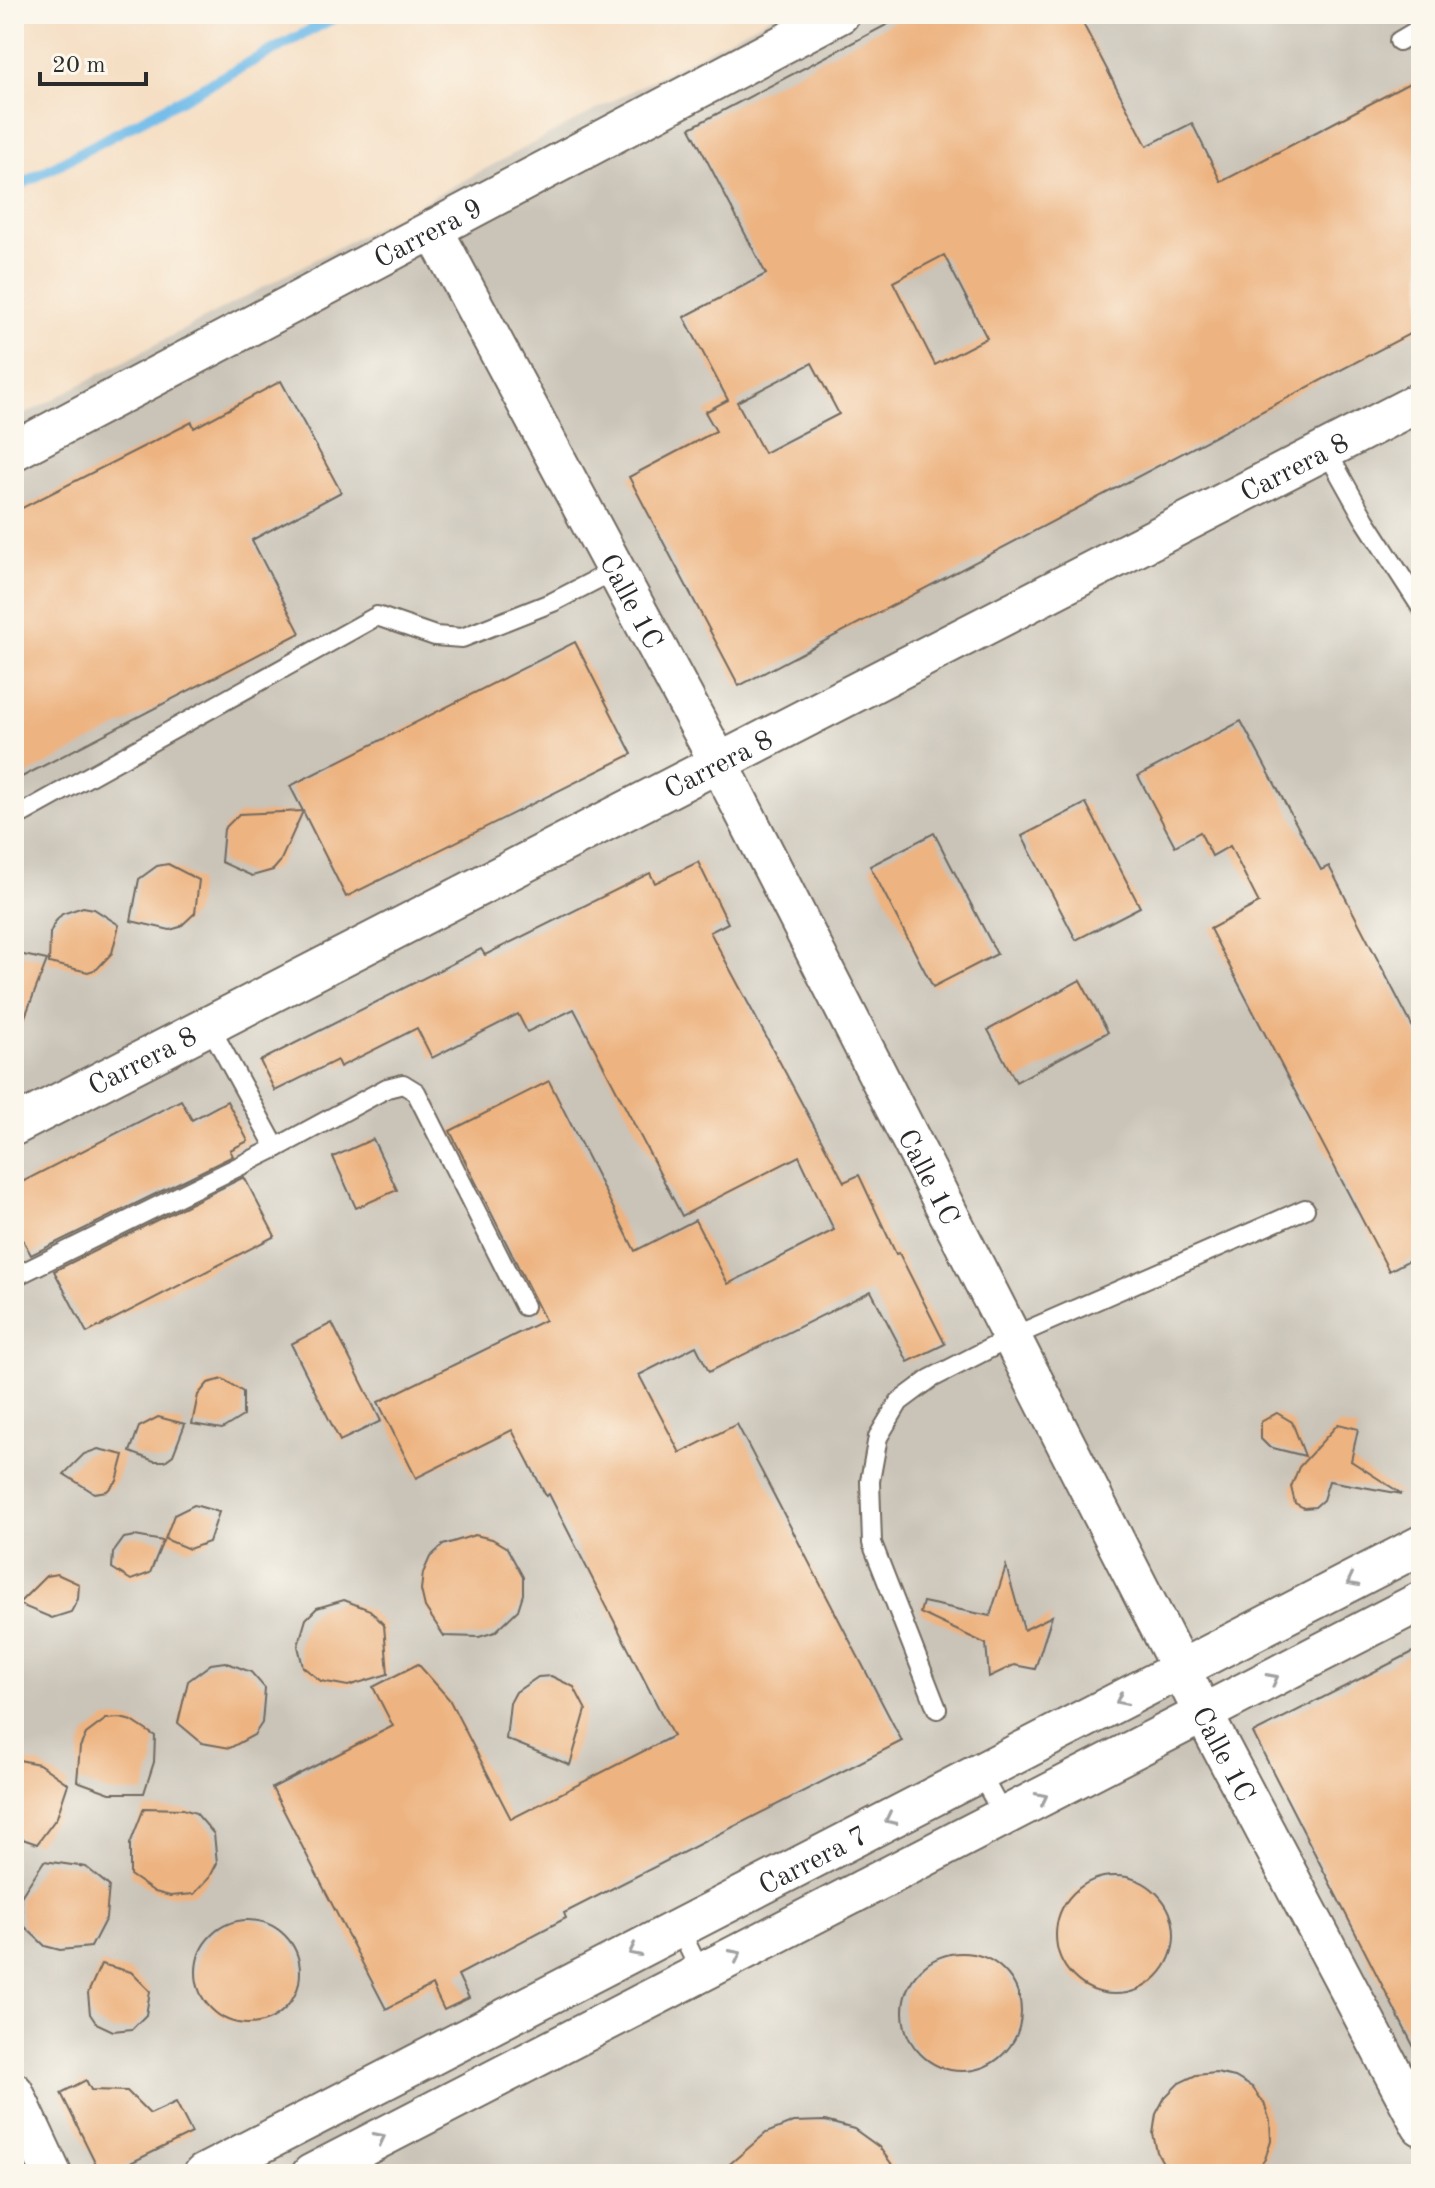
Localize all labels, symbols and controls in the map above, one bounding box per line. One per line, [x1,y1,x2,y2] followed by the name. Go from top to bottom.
[40,36,146,86] scale bar
[52,54,106,78] text: 20 m
[370,195,488,275] street label: Carrera 9
[1237,430,1354,509] street label: Carrera 8
[593,550,666,655] street label: Calle 1C
[661,726,778,805] street label: Carrera 8
[85,1023,202,1102] street label: Carrera 8
[891,1126,963,1230] street label: Calle 1C
[1345,1571,1360,1586] one-way arrow
[1264,1673,1279,1688] one-way arrow
[1114,1690,1129,1705] one-way arrow
[1185,1703,1258,1807] street label: Calle 1C
[1033,1792,1048,1807] one-way arrow
[883,1810,898,1825] one-way arrow
[755,1822,873,1901] street label: Carrera 7
[627,1942,642,1957] one-way arrow
[728,1950,742,1965] one-way arrow
[372,2133,387,2148] one-way arrow

